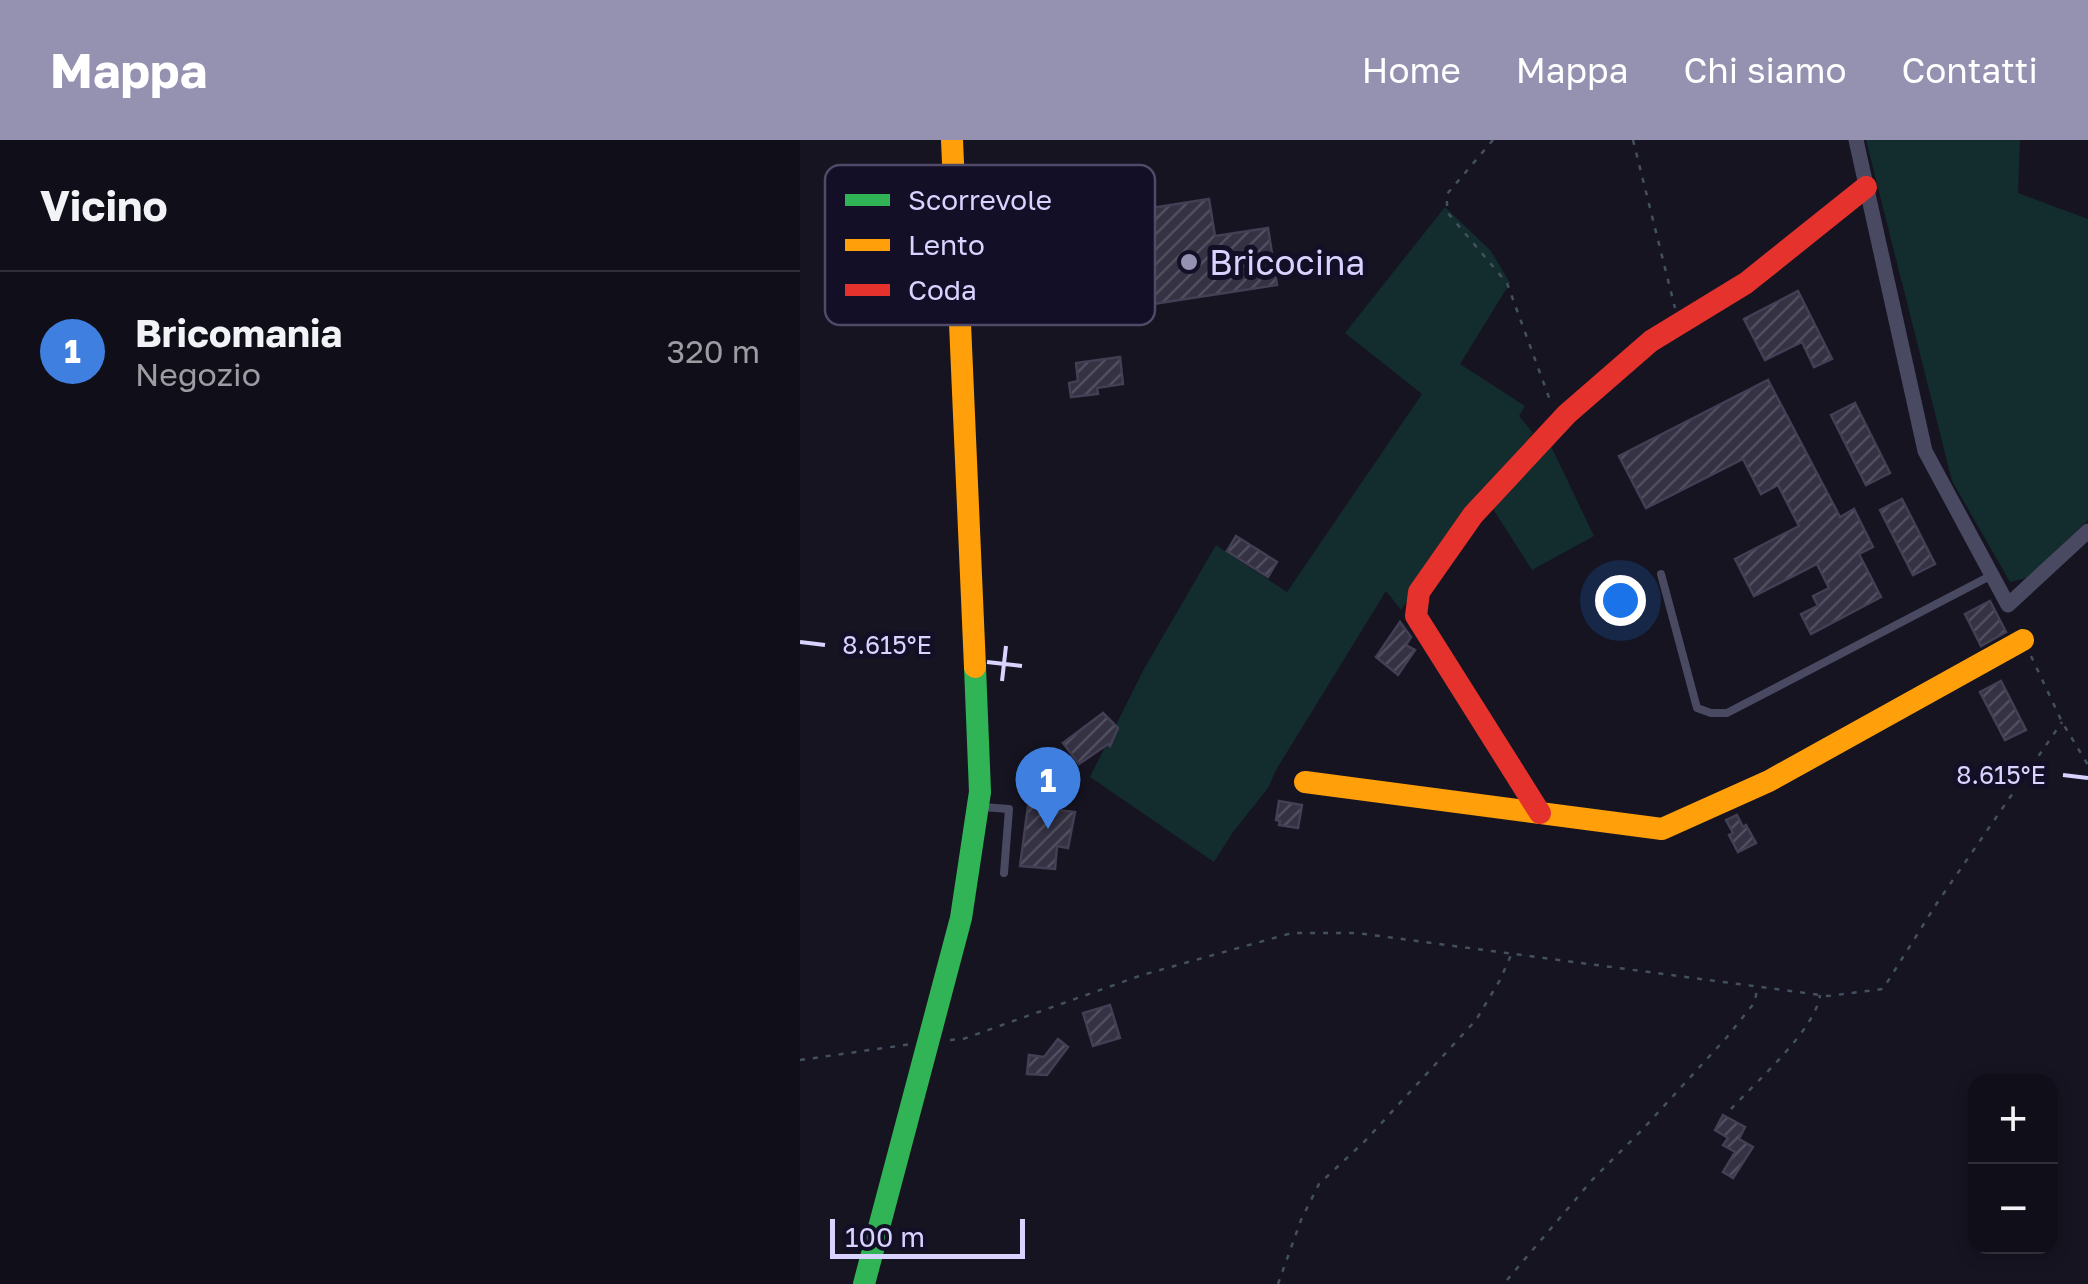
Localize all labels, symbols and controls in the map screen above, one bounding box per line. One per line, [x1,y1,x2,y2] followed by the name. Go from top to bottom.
[50,41,207,99] text: Mappa
[1362,49,1461,91] text: Home
[1516,49,1628,91] text: Mappa
[1683,49,1847,91] text: Chi siamo
[1902,49,2038,91] text: Contatti
[825,165,1155,325] legend
[40,180,168,230] text: Vicino
[908,183,1052,216] text: Scorrevole
[908,228,985,261] text: Lento
[1209,241,1365,283] place label: Bricocina
[1178,251,1200,273] marker: Bricocina
[908,273,977,306] text: Coda
[135,310,342,355] text: Bricomania
[64,332,81,370] text: 1
[667,332,760,370] text: 320 m
[135,355,261,393] text: Negozio
[1595,575,1646,626] your location
[842,629,932,660] text: 8.615°E
[1016,746,1080,829] pin: 1
[1956,759,2046,790] text: 8.615°E
[1968,1074,2058,1254] map controls
[1968,1074,2058,1164] button: +
[1968,1164,2058,1254] button: −
[830,1214,1025,1258] scale bar
[845,1220,925,1253] text: 100 m

